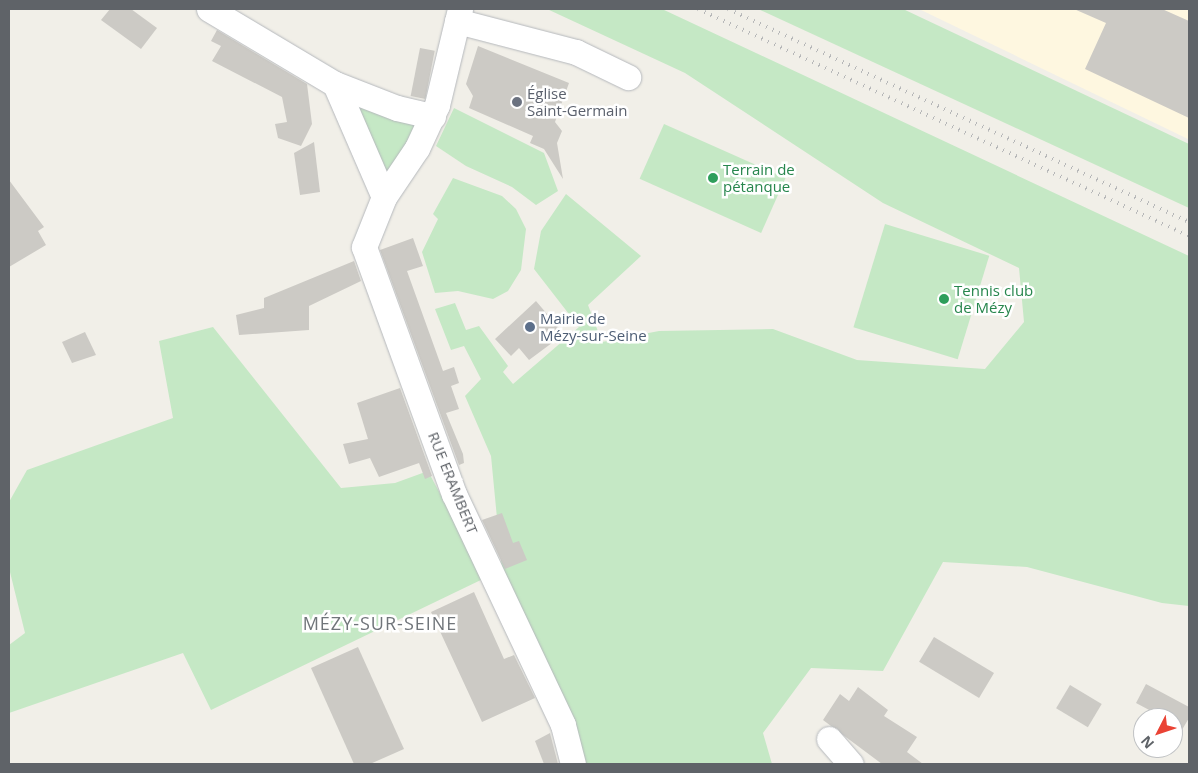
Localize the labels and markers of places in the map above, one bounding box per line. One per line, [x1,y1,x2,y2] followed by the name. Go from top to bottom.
[527,84,627,119] place label: Église Saint-Germain
[511,96,523,108] marker: Église Saint-Germain
[723,160,795,195] place label: Terrain de pétanque
[707,172,719,184] marker: Terrain de pétanque
[954,281,1033,316] place label: Tennis club de Mézy
[938,293,950,305] marker: Tennis club de Mézy
[540,309,647,344] place label: Mairie de Mézy-sur-Seine
[524,321,536,333] marker: Mairie de Mézy-sur-Seine

